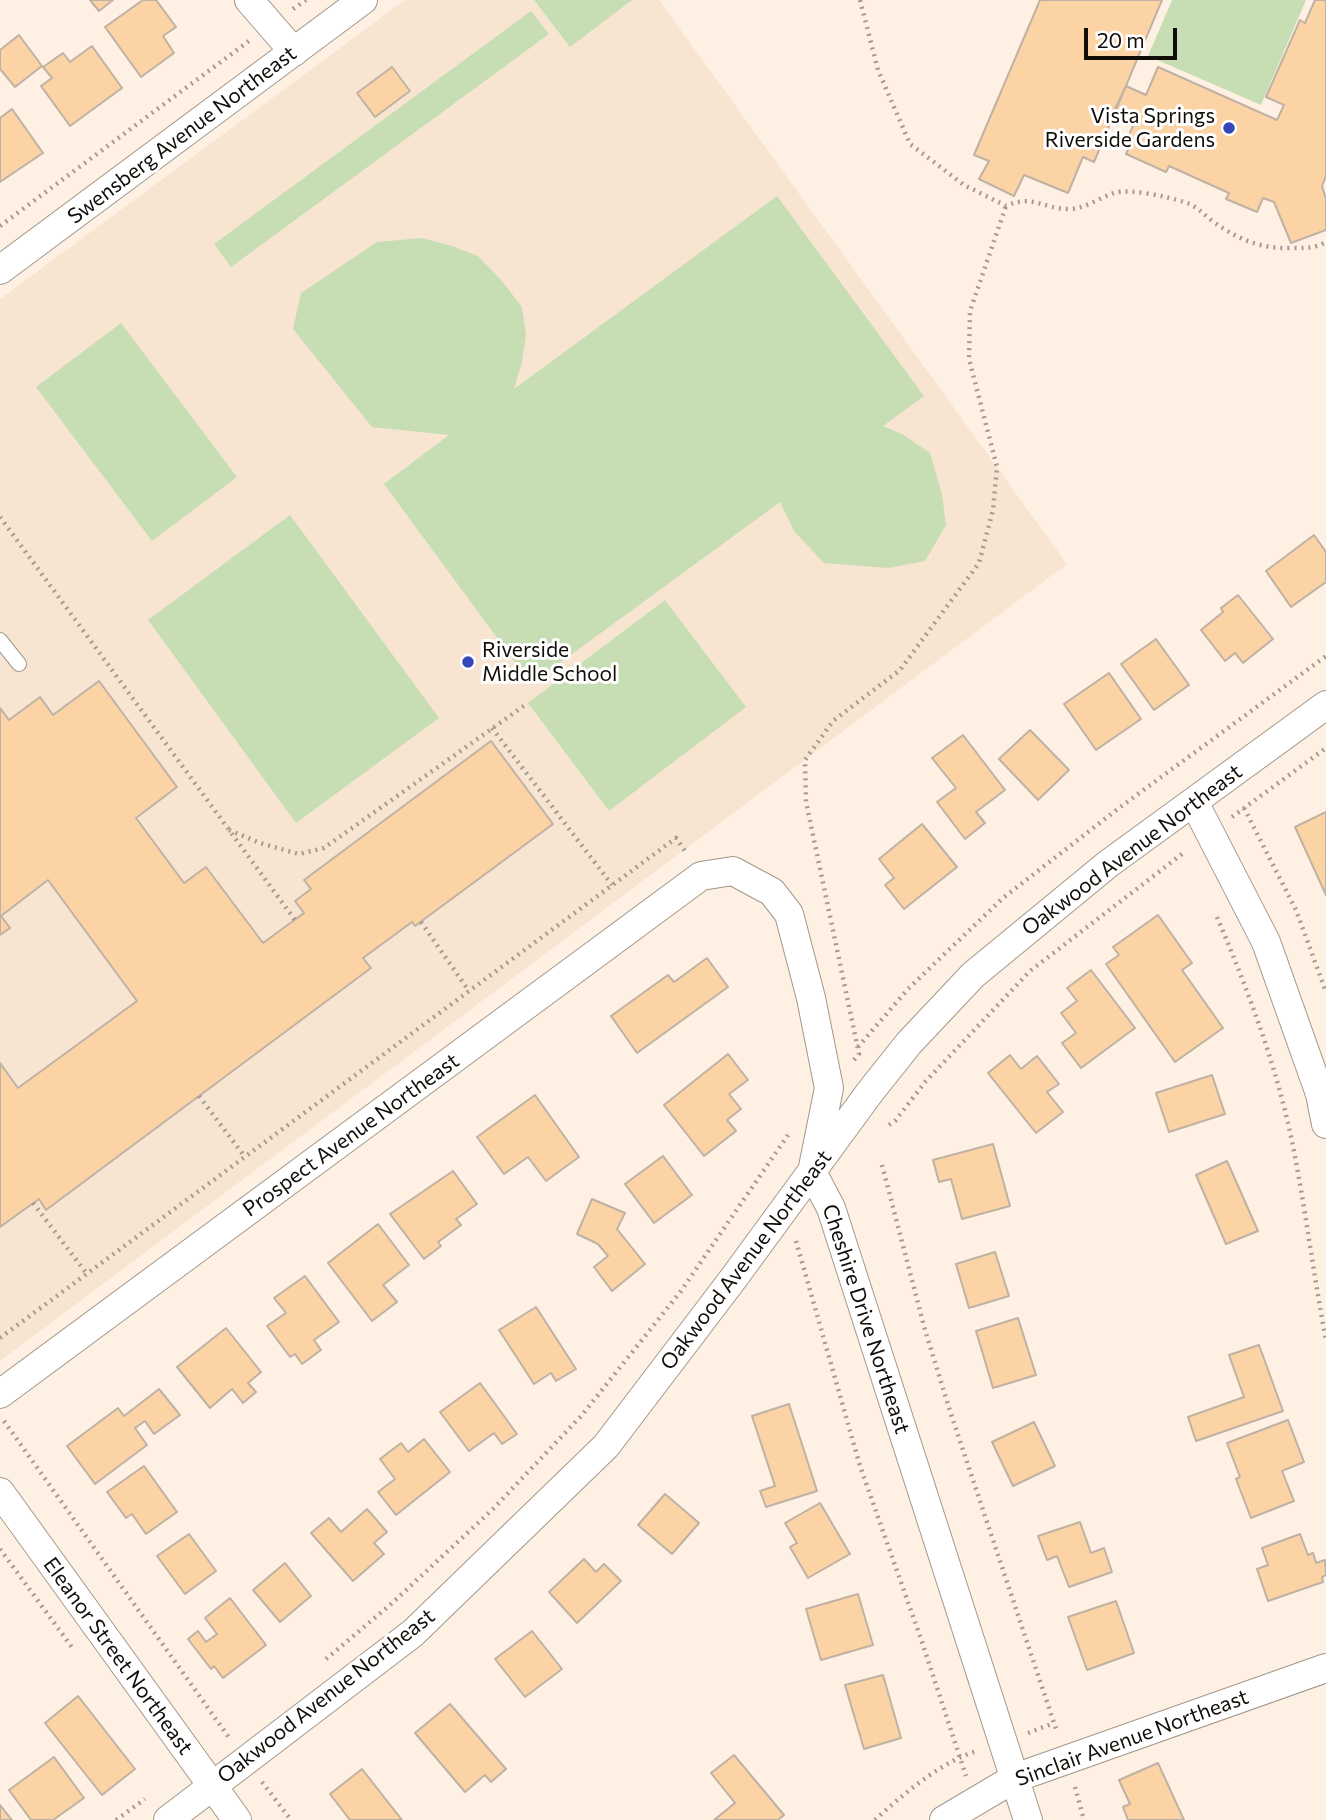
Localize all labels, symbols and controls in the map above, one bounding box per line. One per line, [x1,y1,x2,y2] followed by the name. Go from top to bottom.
[1088,14,1181,58] scale bar
[1097,27,1145,52] text: 20 m
[63,41,301,229] street label: Swensberg Avenue Northeast
[1045,103,1215,153] place label: Vista Springs Riverside Gardens
[1221,120,1237,136] marker: Vista Springs Riverside Gardens
[482,637,617,687] place label: Riverside Middle School
[460,654,476,670] marker: Riverside Middle School
[1017,759,1247,941] street label: Oakwood Avenue Northeast
[238,1048,464,1222] street label: Prospect Avenue Northeast
[655,1145,837,1375] street label: Oakwood Avenue Northeast
[817,1201,915,1437] street label: Cheshire Drive Northeast
[38,1552,198,1760] street label: Eleanor Street Northeast
[212,1603,440,1789] street label: Oakwood Avenue Northeast
[1012,1684,1252,1792] street label: Sinclair Avenue Northeast

